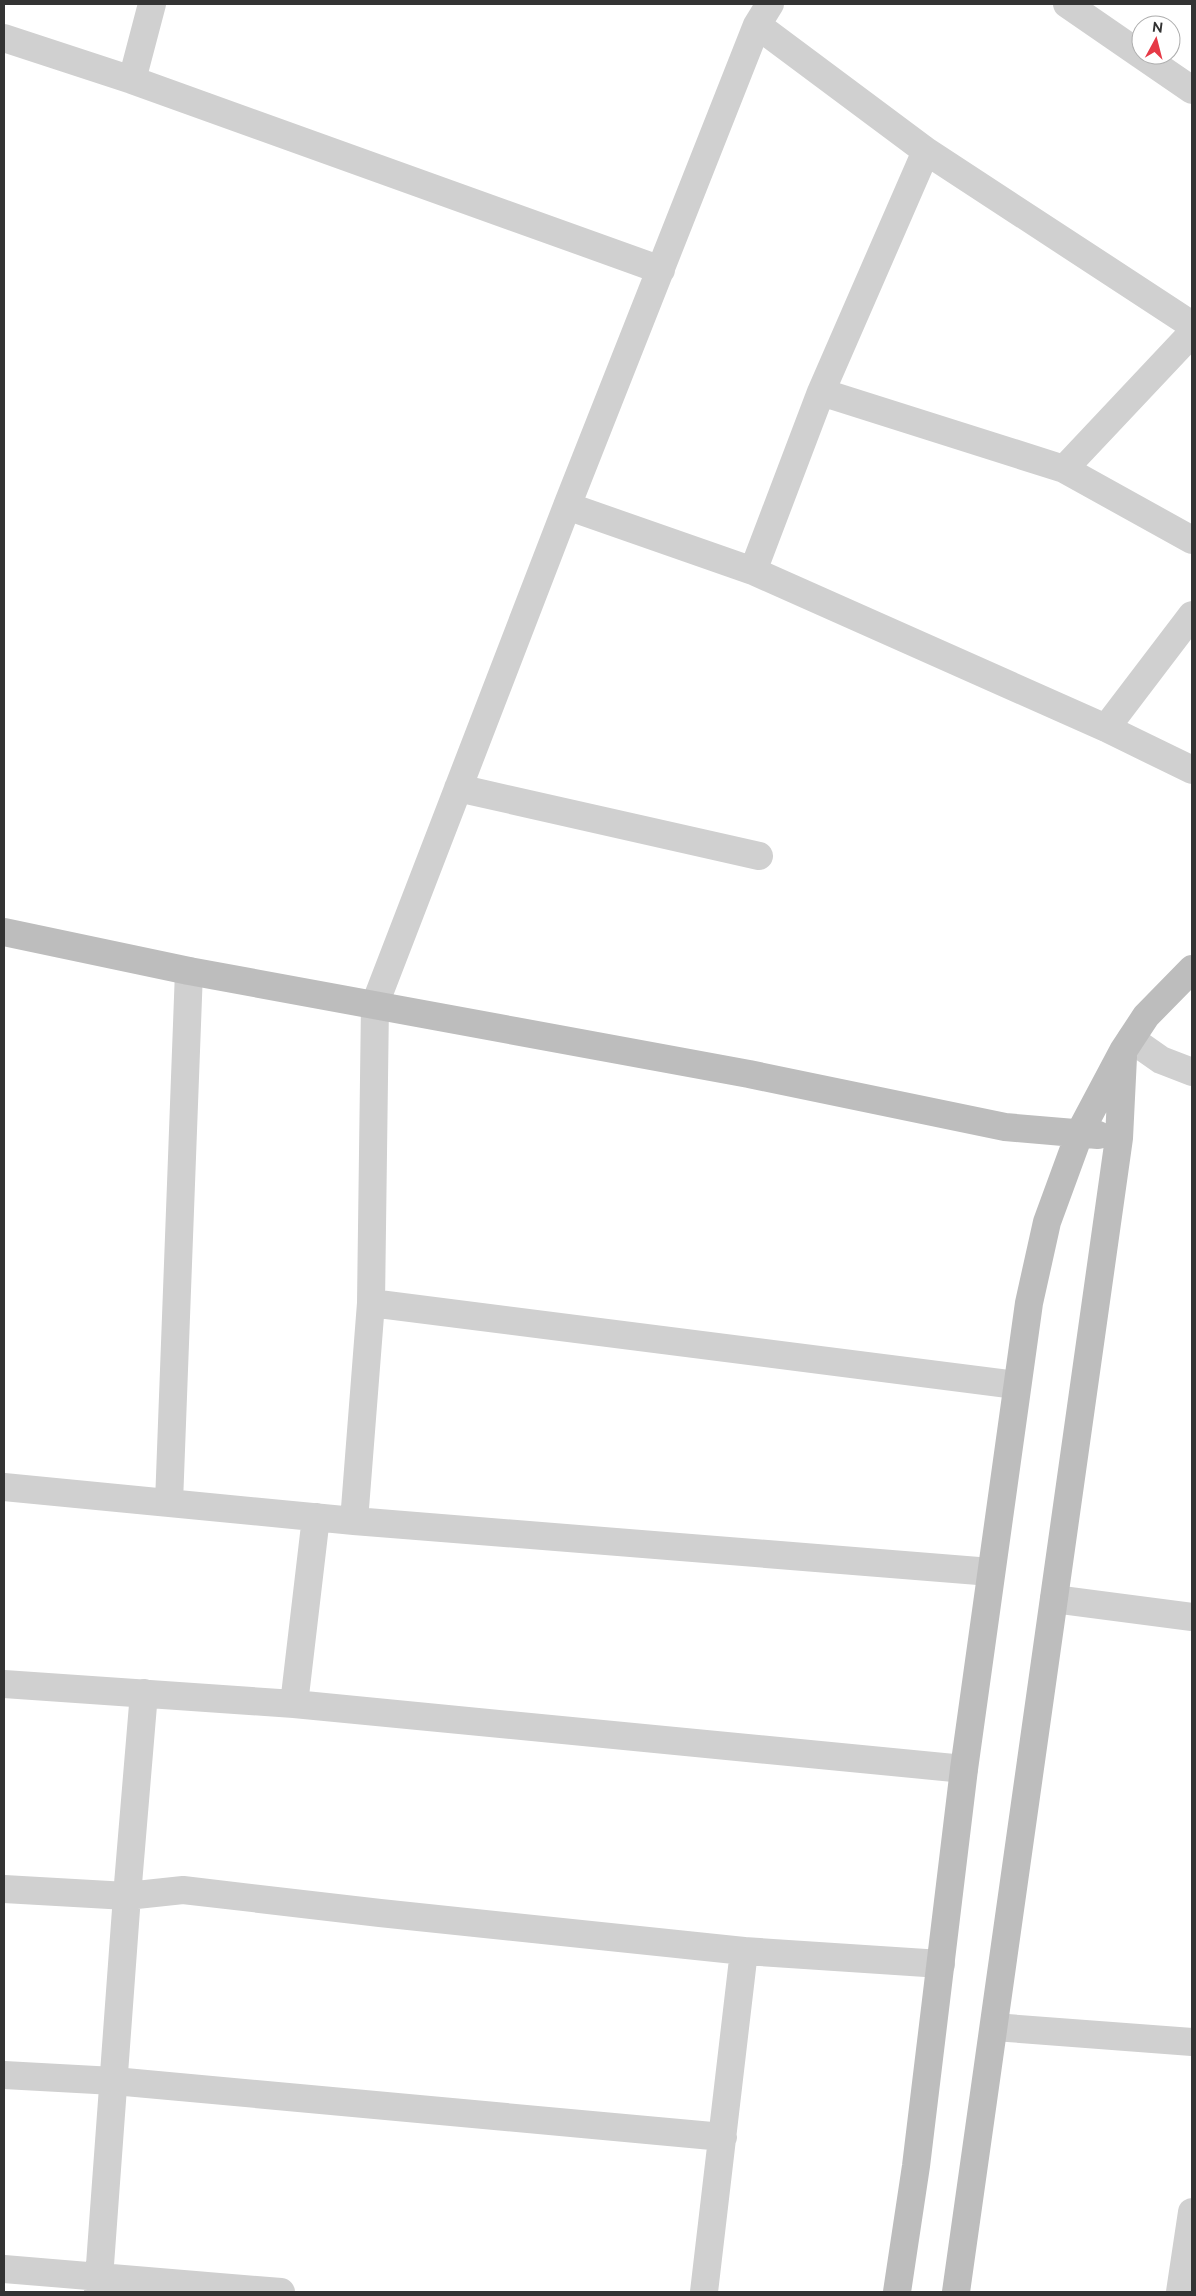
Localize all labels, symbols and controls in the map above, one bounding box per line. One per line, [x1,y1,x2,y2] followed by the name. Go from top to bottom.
[1131,15,1181,65] north arrow
[1151,19,1164,36] text: N

